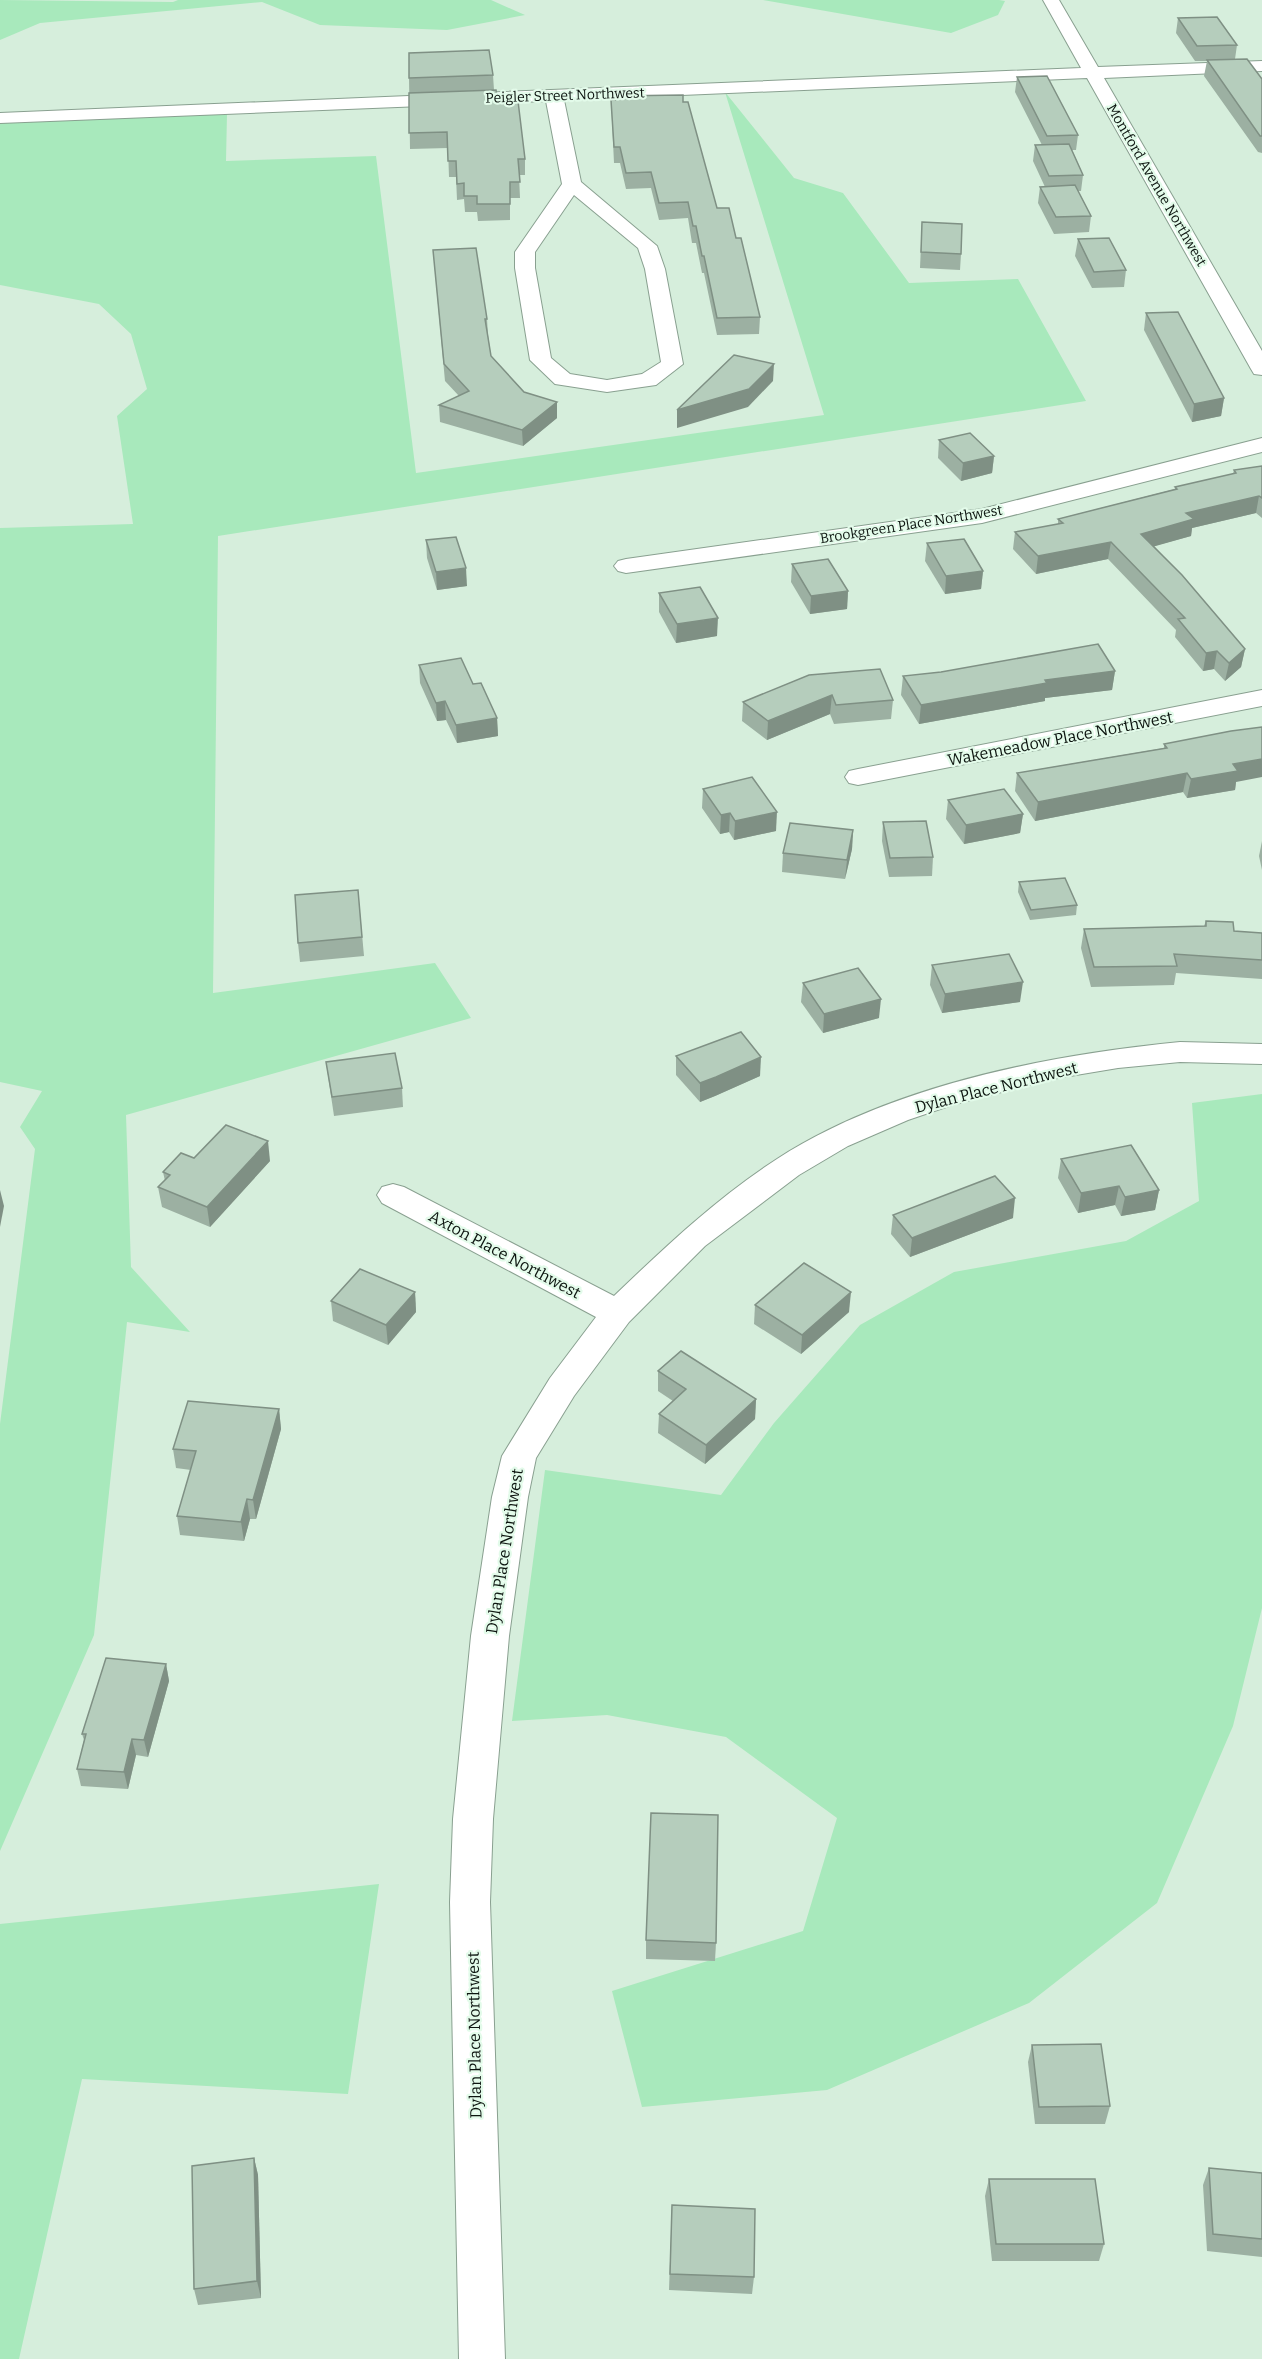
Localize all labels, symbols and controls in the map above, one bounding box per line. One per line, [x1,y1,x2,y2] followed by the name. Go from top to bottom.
[485,84,645,107] street label: Peigler Street Northwest
[1103,101,1210,269] street label: Montford Avenue Northwest
[819,502,1004,547] street label: Brookgreen Place Northwest
[946,707,1175,770] street label: Wakemeadow Place Northwest
[913,1058,1080,1117] street label: Dylan Place Northwest
[426,1206,584,1303] street label: Axton Place Northwest
[482,1467,527,1635] street label: Dylan Place Northwest
[464,1951,485,2119] street label: Dylan Place Northwest

